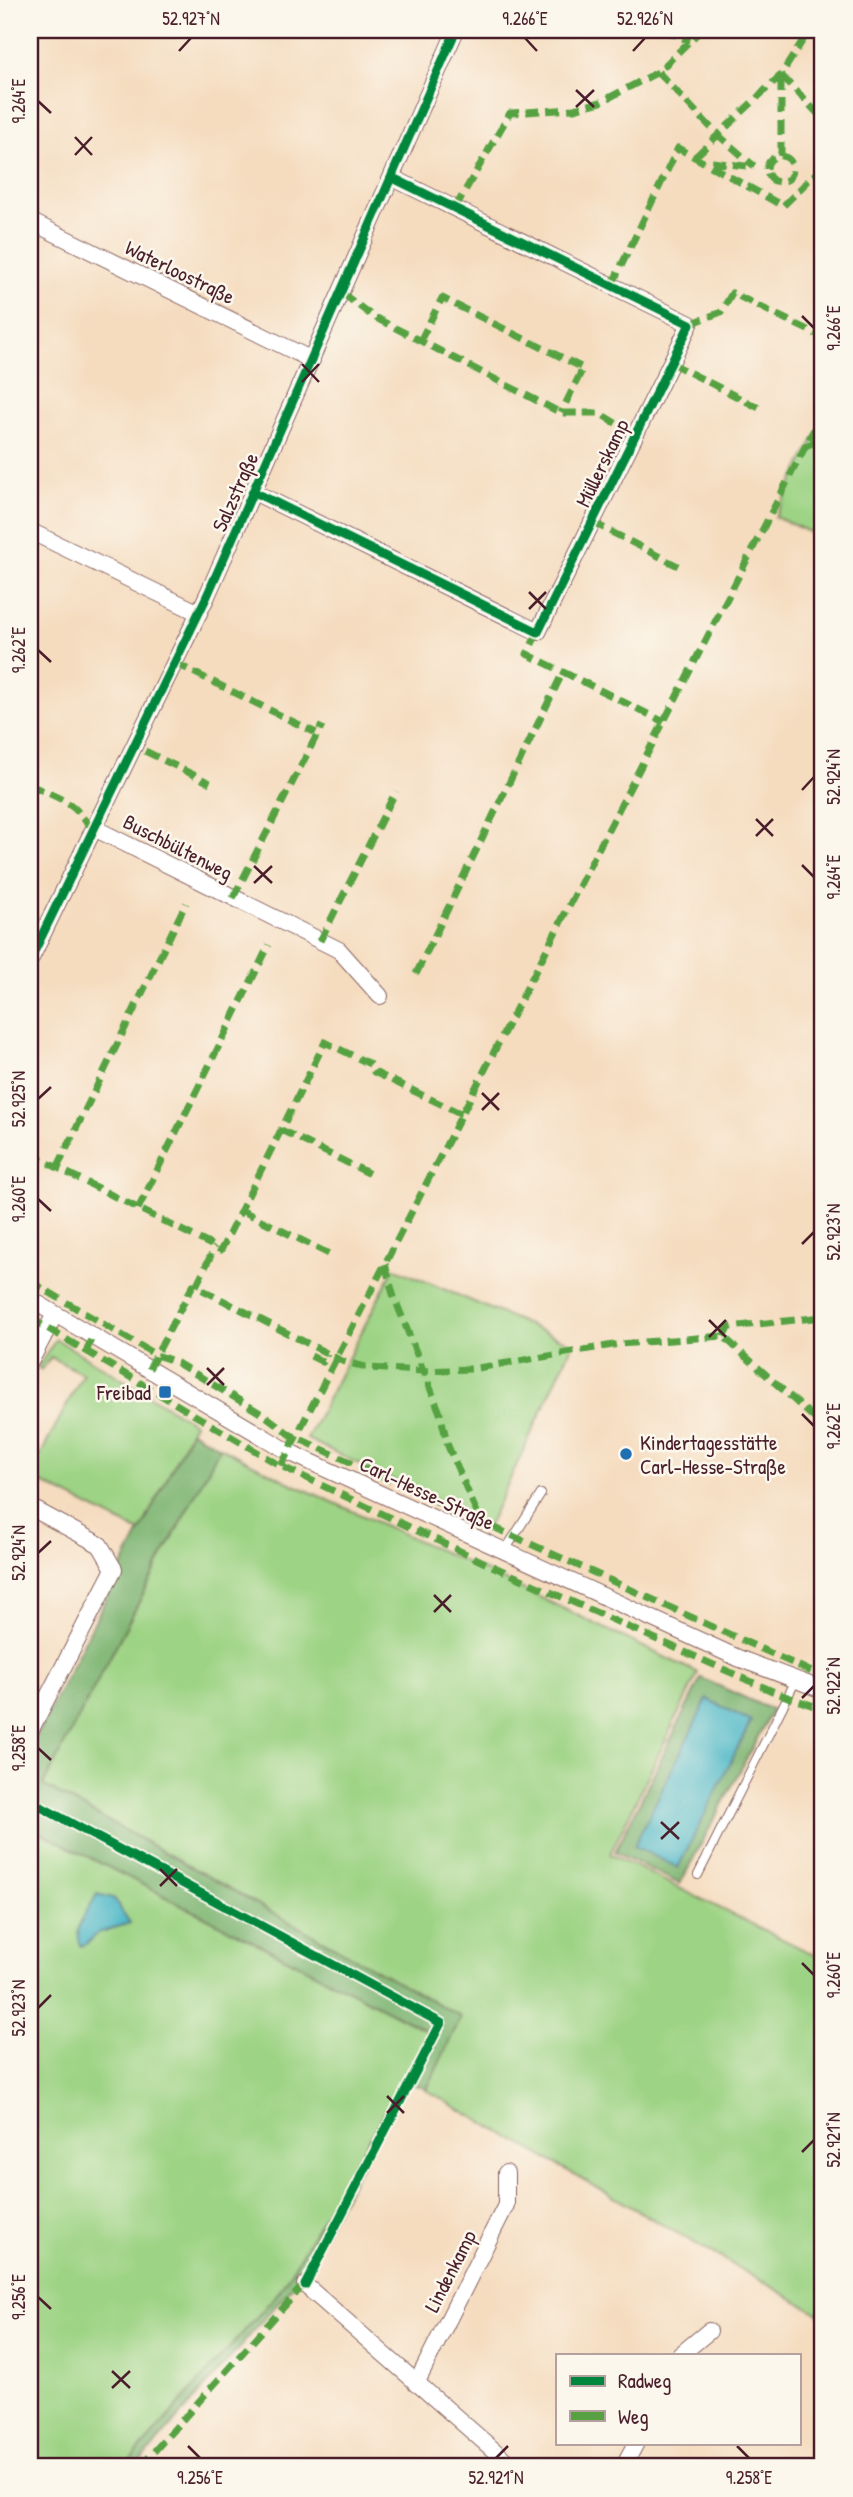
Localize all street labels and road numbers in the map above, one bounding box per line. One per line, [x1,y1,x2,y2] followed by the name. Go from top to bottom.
[120,233,240,311] street label: Waterloostraße
[568,414,636,512] street label: Müllerskamp
[205,448,265,536] street label: Salzstraße
[118,807,238,887] street label: Buschbültenweg
[355,1449,499,1537] street label: Carl-Hesse-Straße
[417,2225,483,2317] street label: Lindenkamp

